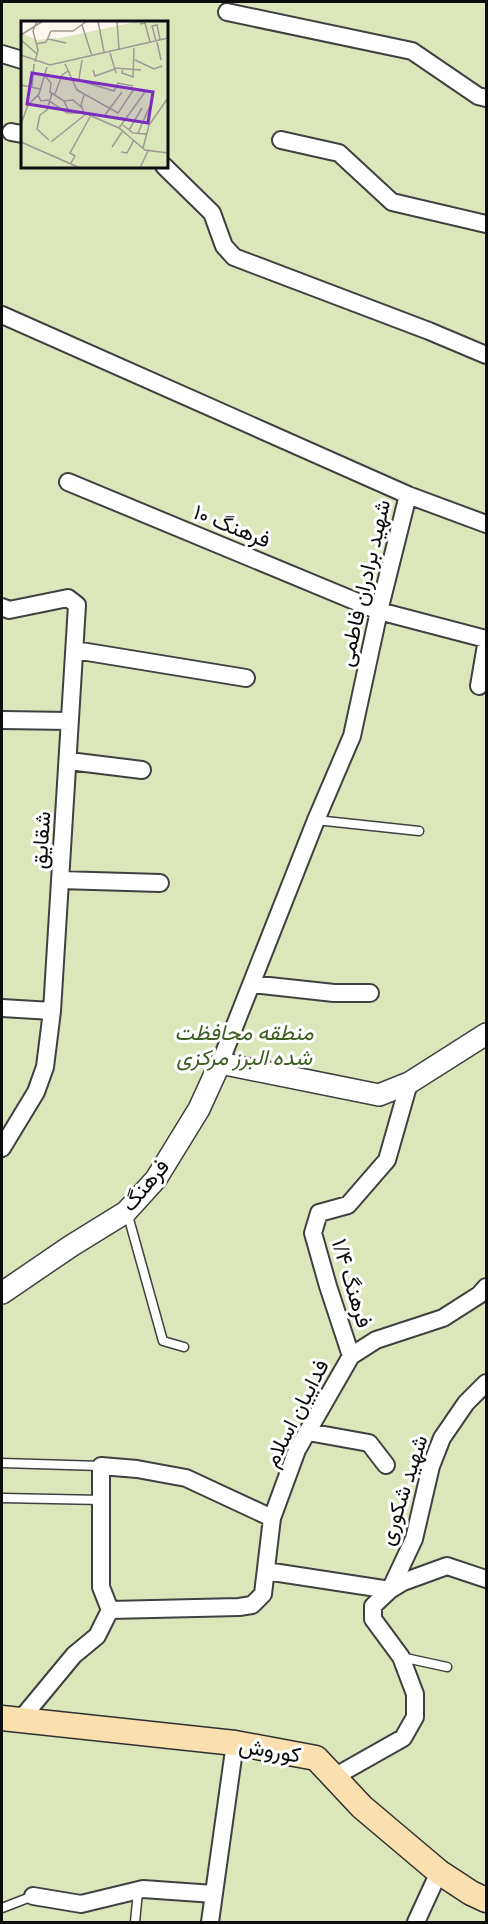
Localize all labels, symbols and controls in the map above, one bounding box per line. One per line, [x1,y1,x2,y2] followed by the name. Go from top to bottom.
[21,21,168,168] inset map
[332,497,396,669] street label: شهید برادران فاطمی
[189,498,275,554] street label: فرهنگ ۱۰
[26,810,56,870] street label: شقایق
[174,1019,314,1071] park label: منطقه محافظت شده البرز مرکزی
[115,1153,175,1217] street label: فرهنگ
[326,1235,378,1331] street label: فرهنگ ۱/۴
[257,1355,335,1472] street label: فداییان اسلام
[372,1431,434,1549] street label: شهید شکوری
[237,1731,303,1769] street label: کوروش

